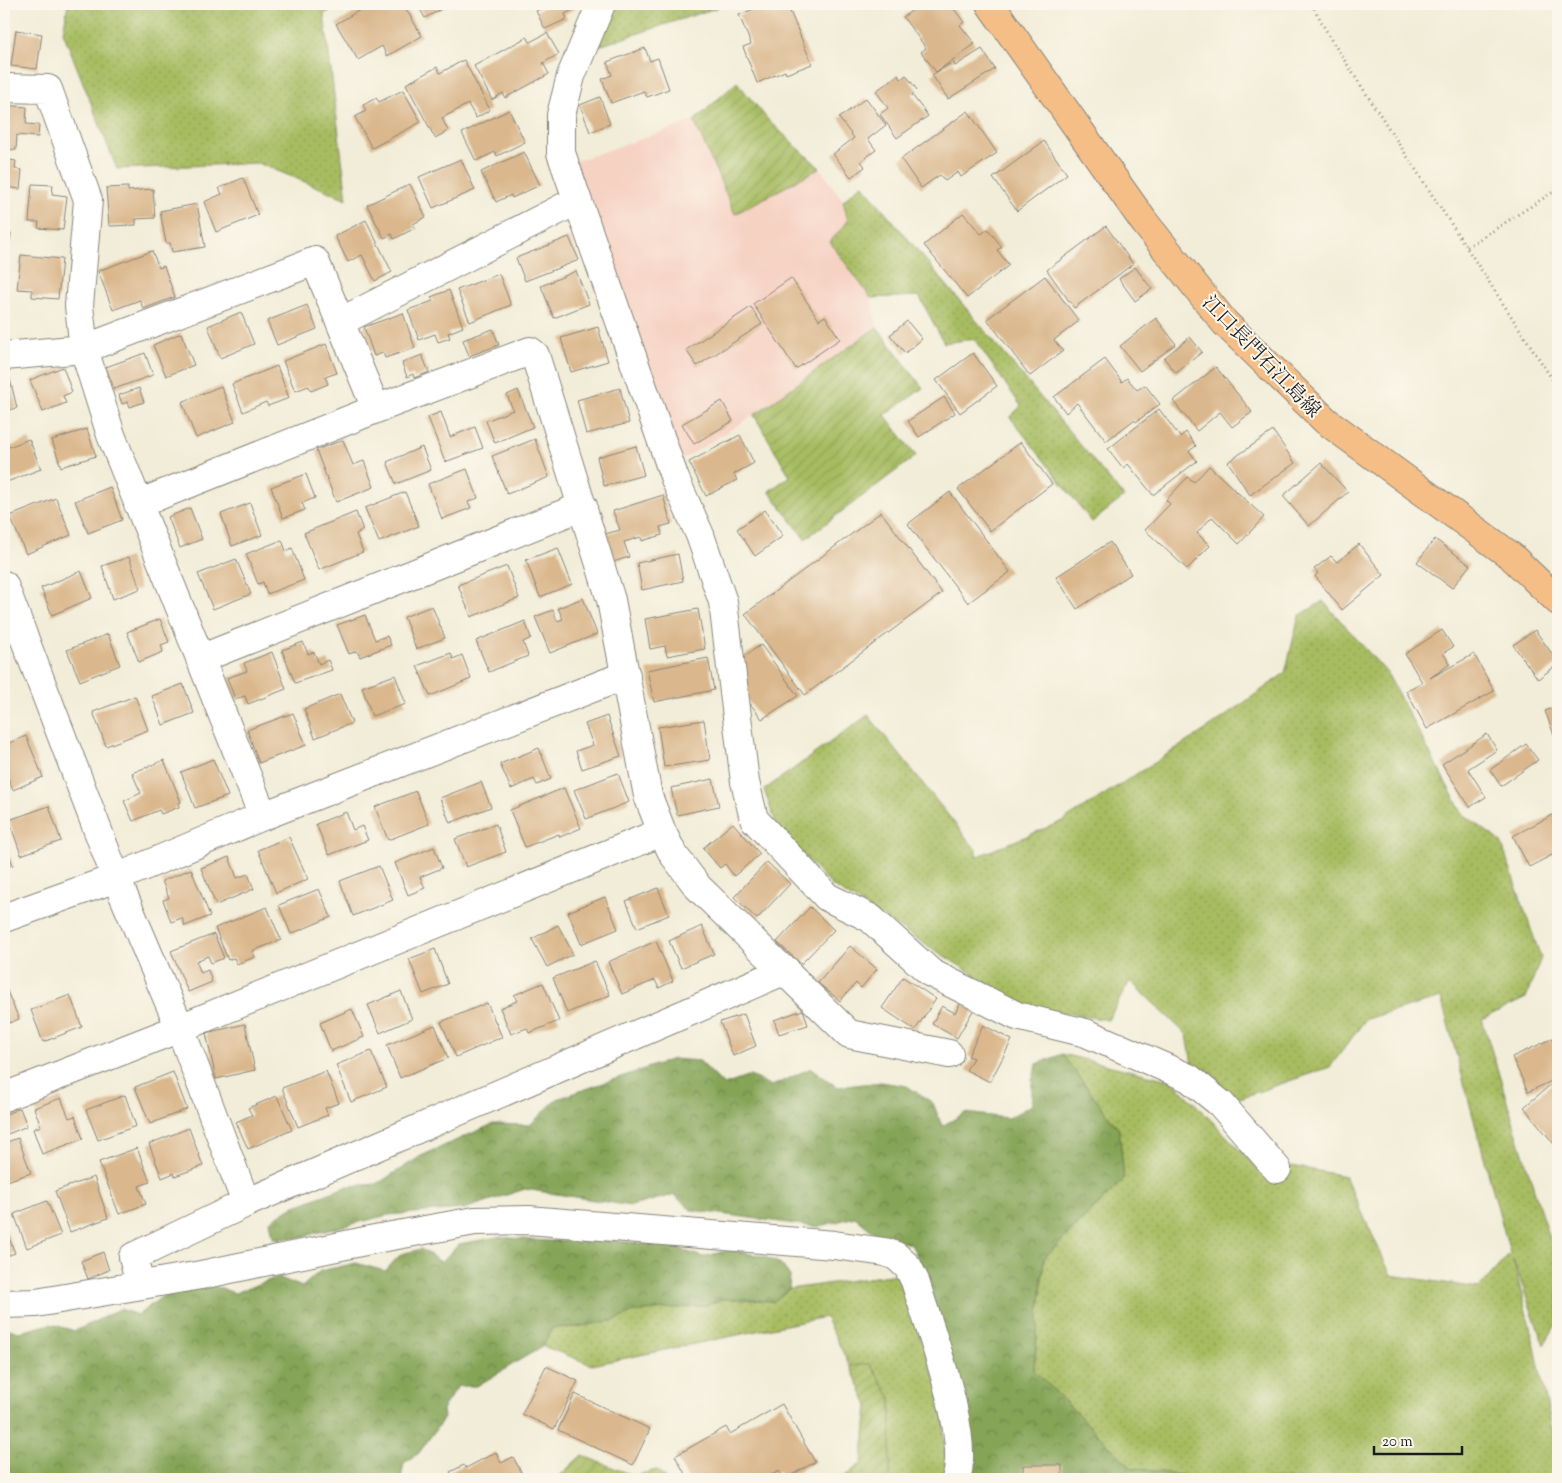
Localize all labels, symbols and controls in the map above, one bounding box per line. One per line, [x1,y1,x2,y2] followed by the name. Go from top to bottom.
[1194,290,1326,425] street label: 江口長門石江島線
[1374,1423,1462,1455] scale bar
[1382,1432,1413,1453] text: 20 m

